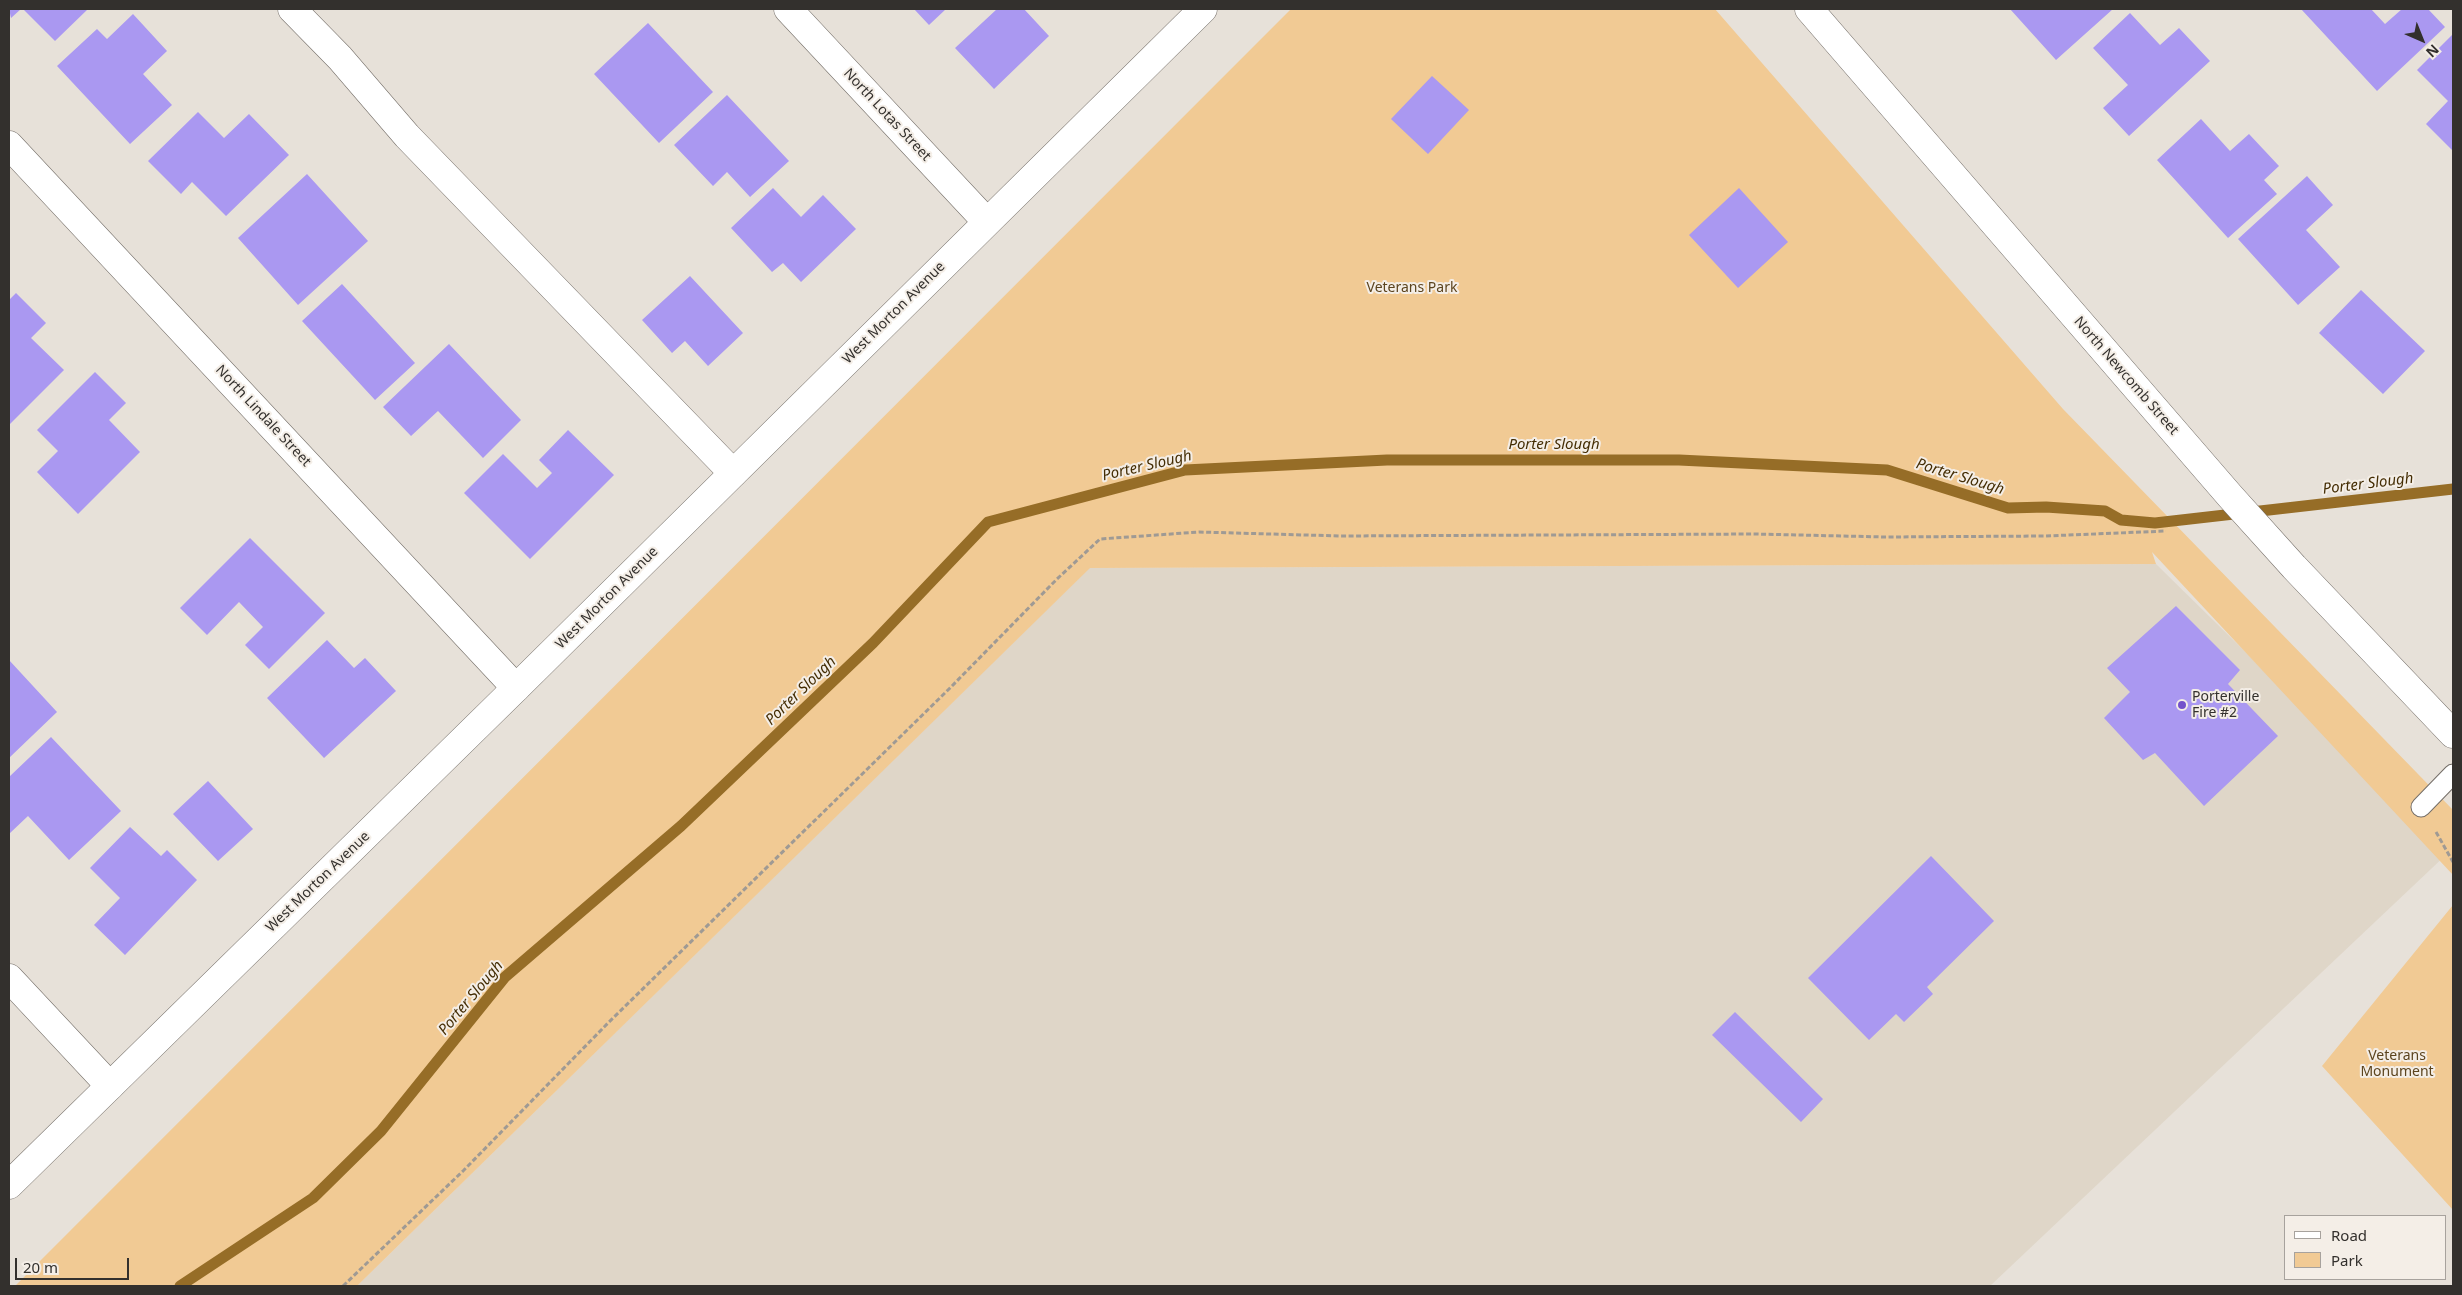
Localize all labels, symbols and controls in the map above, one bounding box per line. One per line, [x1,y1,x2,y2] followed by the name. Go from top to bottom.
[2397,15,2447,65] north arrow
[2422,40,2443,62] text: N
[840,65,934,165] street label: North Lotas Street
[839,258,949,368] street label: West Morton Avenue
[1367,280,1457,296] park label: Veterans Park
[2070,313,2182,439] street label: North Newcomb Street
[212,362,314,470] street label: North Lindale Street
[1508,436,1600,454] water label: Porter Slough
[1101,447,1193,485] water label: Porter Slough
[1914,455,2006,499] water label: Porter Slough
[2322,470,2414,498] water label: Porter Slough
[552,543,662,653] street label: West Morton Avenue
[762,653,840,729] water label: Porter Slough
[2192,689,2259,722] place label: Porterville Fire #2
[2176,699,2188,711] marker: Porterville Fire #2
[263,828,373,936] street label: West Morton Avenue
[435,957,507,1039] water label: Porter Slough
[2360,1048,2434,1080] park label: Veterans Monument
[2284,1215,2447,1280] legend
[2331,1225,2367,1245] text: Road
[18,1248,131,1280] scale bar
[2331,1250,2363,1270] text: Park
[23,1257,58,1277] text: 20 m

